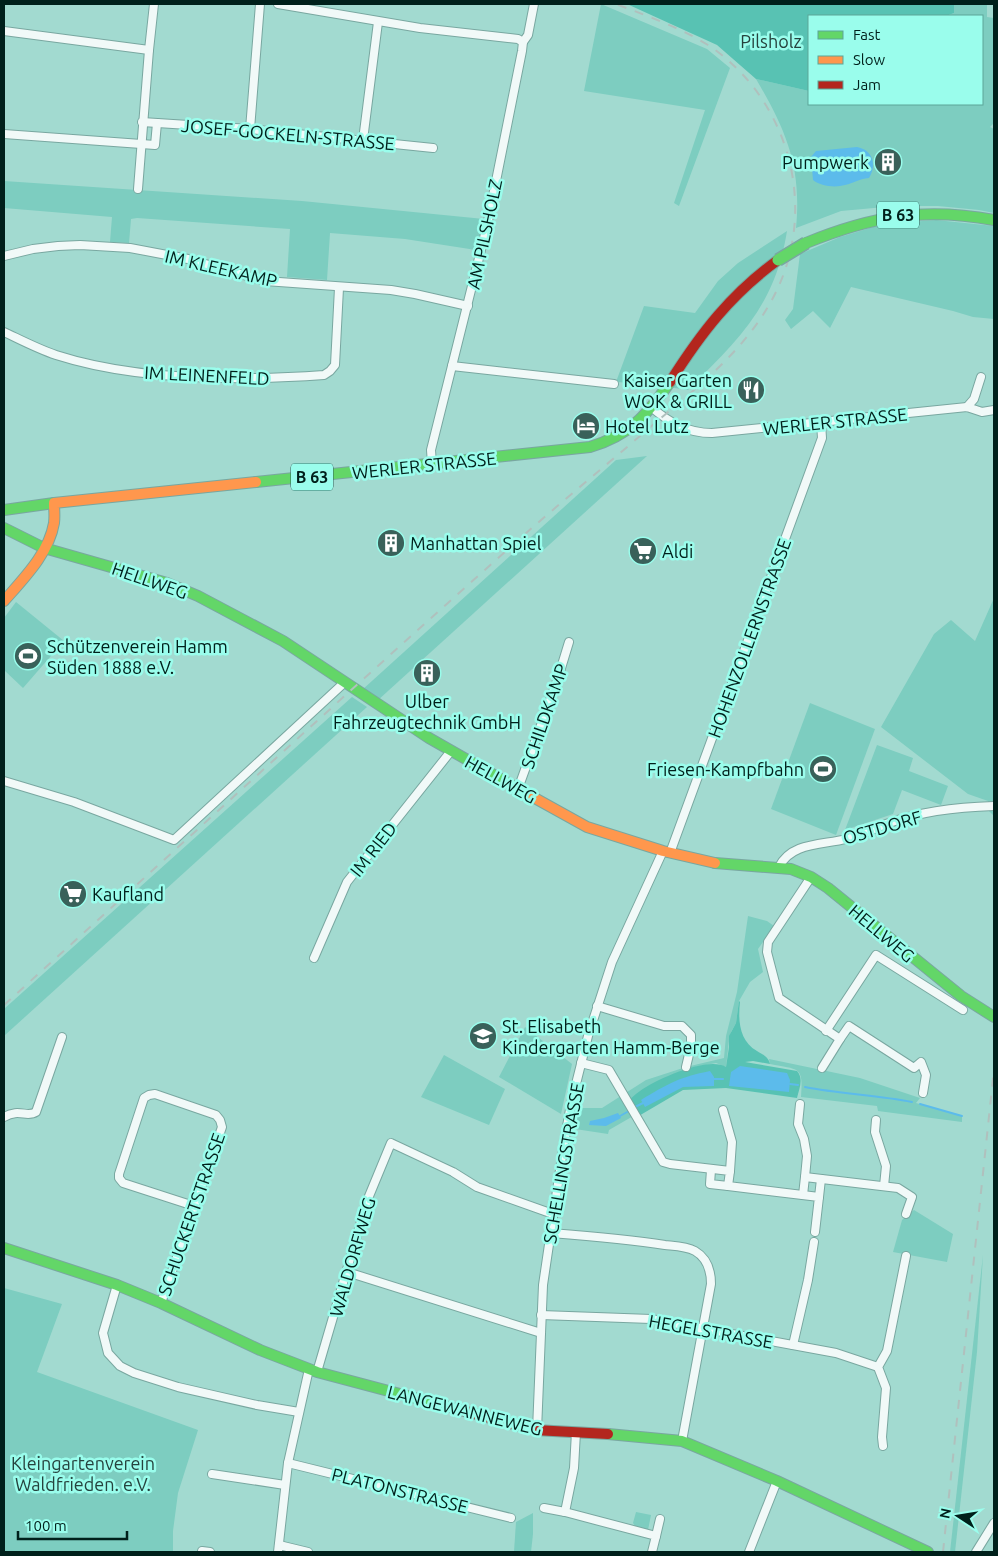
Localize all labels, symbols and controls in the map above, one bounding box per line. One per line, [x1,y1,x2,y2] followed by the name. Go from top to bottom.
[808,15,983,105] legend
[853,26,881,43] text: Fast
[740,31,802,51] park label: Pilsholz
[853,51,886,68] text: Slow
[853,76,881,93] text: Jam
[180,115,396,153] street label: JOSEF-GOCKELN-STRASSE
[873,147,903,177] building icon: Pumpwerk
[782,152,869,172] place label: Pumpwerk
[463,177,505,291] street label: AM PILSHOLZ
[877,202,919,228] road number: B 63
[163,245,279,291] street label: IM KLEEKAMP
[144,362,270,388] street label: IM LEINENFELD
[623,370,732,411] place label: Kaiser Garten WOK & GRILL
[736,375,766,405] restaurant icon: Kaiser Garten WOK & GRILL
[762,403,908,439] street label: WERLER STRASSE
[571,411,601,441] hotel icon: Hotel Lutz
[605,416,689,436] place label: Hotel Lutz
[351,447,497,483] street label: WERLER STRASSE
[291,464,333,491] road number: B 63
[376,528,406,558] building icon: Manhattan Spiel
[410,533,542,553] place label: Manhattan Spiel
[628,536,658,566] supermarket icon: Aldi
[704,536,794,740] street label: HOHENZOLLERNSTRASSE
[662,541,693,561] place label: Aldi
[110,558,190,602] street label: HELLWEG
[47,636,228,677] place label: Schützenverein Hamm Süden 1888 e.V.
[13,641,43,671] sports icon: Schützenverein Hamm Süden 1888 e.V.
[412,658,442,688] building icon: Ulber Fahrzeugtechnik GmbH
[517,661,571,771] street label: SCHILDKAMP
[333,691,521,732] place label: Ulber Fahrzeugtechnik GmbH
[462,751,540,807] street label: HELLWEG
[808,754,838,784] sports icon: Friesen-Kampfbahn
[647,759,804,779] place label: Friesen-Kampfbahn
[840,806,924,848] street label: OSTDORF
[346,818,400,880] street label: IM RIED
[58,879,88,909] supermarket icon: Kaufland
[92,884,164,904] place label: Kaufland
[845,900,919,966] street label: HELLWEG
[502,1016,720,1057] place label: St. Elisabeth Kindergarten Hamm-Berge
[468,1021,498,1051] school or university icon: St. Elisabeth Kindergarten Hamm-Berge
[539,1081,587,1245] street label: SCHELLINGSTRASSE
[154,1130,228,1298] street label: SCHUCKERTSTRASSE
[325,1195,379,1319] street label: WALDORFWEG
[647,1310,775,1352] street label: HEGELSTRASSE
[386,1381,544,1439] street label: LANGEWANNEWEG
[11,1453,155,1494] park label: Kleingartenverein Waldfrieden. e.V.
[330,1463,470,1517] street label: PLATONSTRASSE
[933,1491,983,1541] north arrow
[936,1507,954,1520] text: N
[18,1508,126,1540] scale bar
[25,1517,67,1534] text: 100 m

